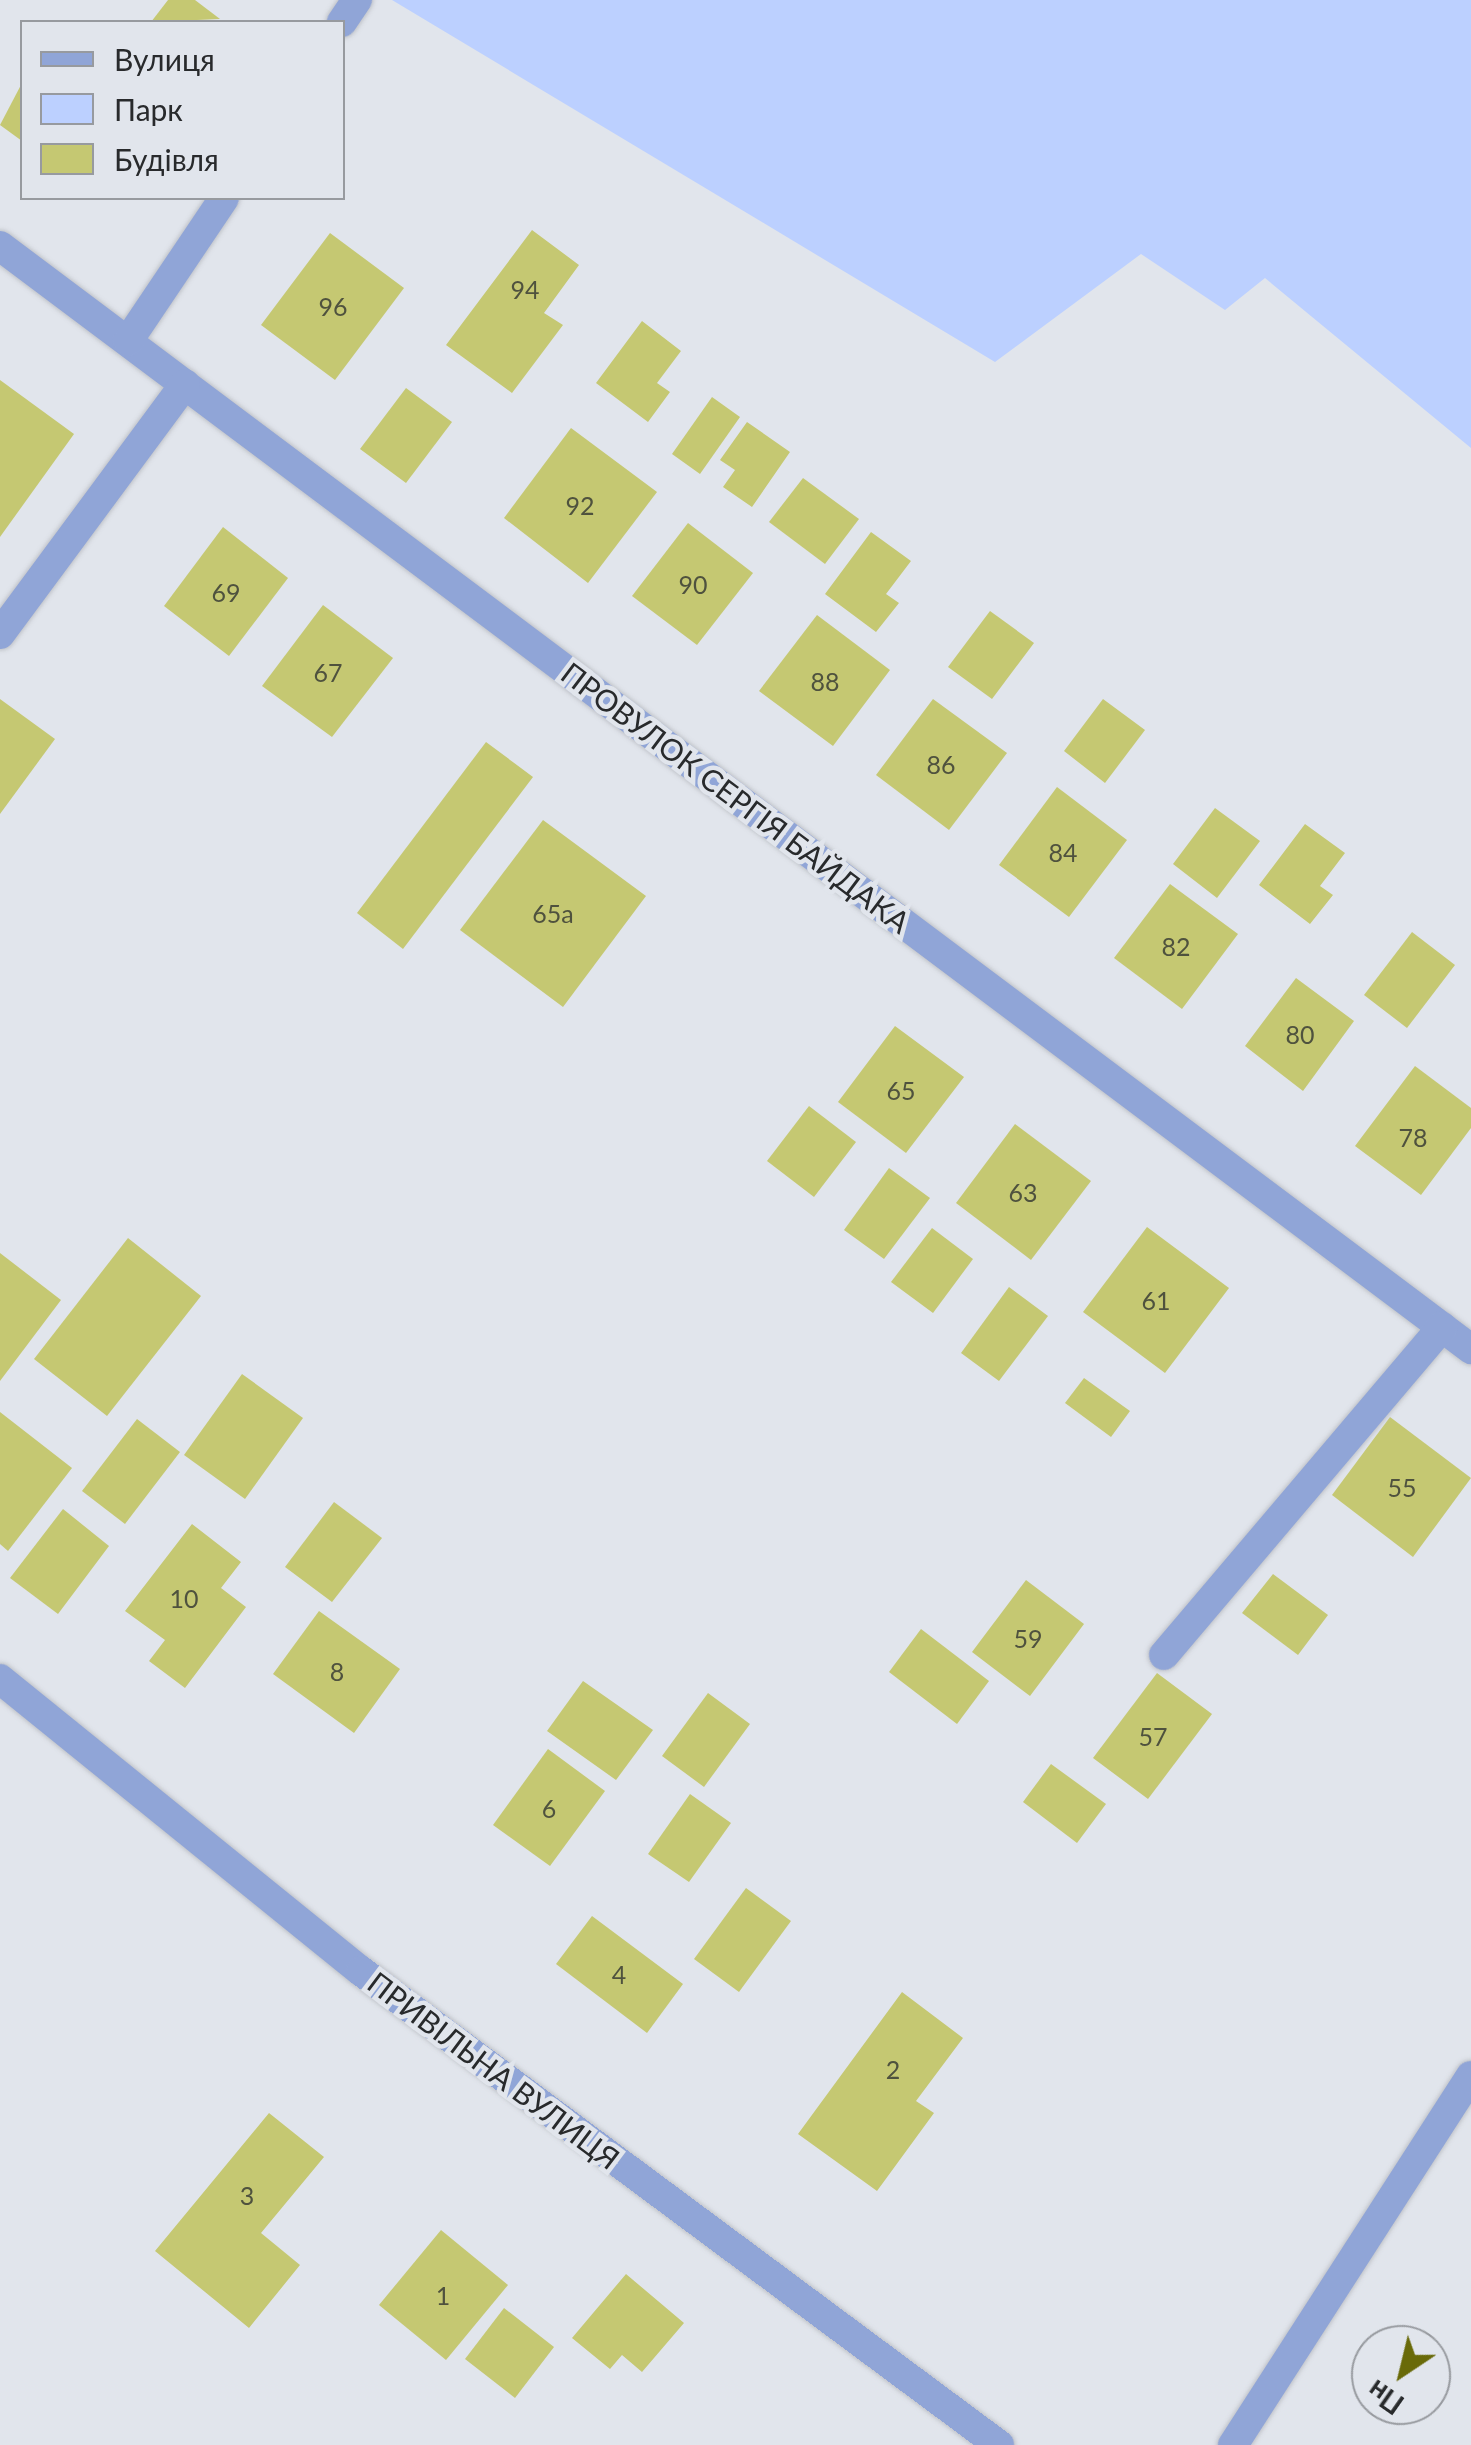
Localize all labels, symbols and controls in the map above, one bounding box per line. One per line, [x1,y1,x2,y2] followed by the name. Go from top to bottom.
[20,20,345,200] legend
[114,41,215,77] text: Вулиця
[114,91,183,127] text: Парк
[114,141,219,177] text: Будівля
[511,274,539,304] house number: 94
[319,291,347,321] house number: 96
[566,490,594,520] house number: 92
[679,569,707,599] house number: 90
[212,577,240,607] house number: 69
[555,654,917,940] street label: ПРОВУЛОК СЕРГІЯ БАЙДАКА
[314,657,342,687] house number: 67
[811,666,839,696] house number: 88
[927,749,955,779] house number: 86
[1049,837,1077,867] house number: 84
[532,898,574,928] house number: 65а
[1162,931,1190,961] house number: 82
[1286,1019,1314,1049] house number: 80
[887,1075,915,1105] house number: 65
[1399,1122,1427,1152] house number: 78
[1009,1177,1037,1207] house number: 63
[1142,1285,1170,1315] house number: 61
[1388,1472,1416,1502] house number: 55
[170,1583,198,1613] house number: 10
[1014,1623,1042,1653] house number: 59
[330,1656,344,1686] house number: 8
[1139,1721,1167,1751] house number: 57
[542,1793,556,1823] house number: 6
[612,1959,626,1989] house number: 4
[361,1964,627,2176] street label: ПРИВІЛЬНА ВУЛИЦЯ
[886,2054,900,2084] house number: 2
[240,2180,254,2210] house number: 3
[436,2280,450,2310] house number: 1
[1351,2325,1451,2425] north arrow
[1360,2374,1410,2422] text: Пн

